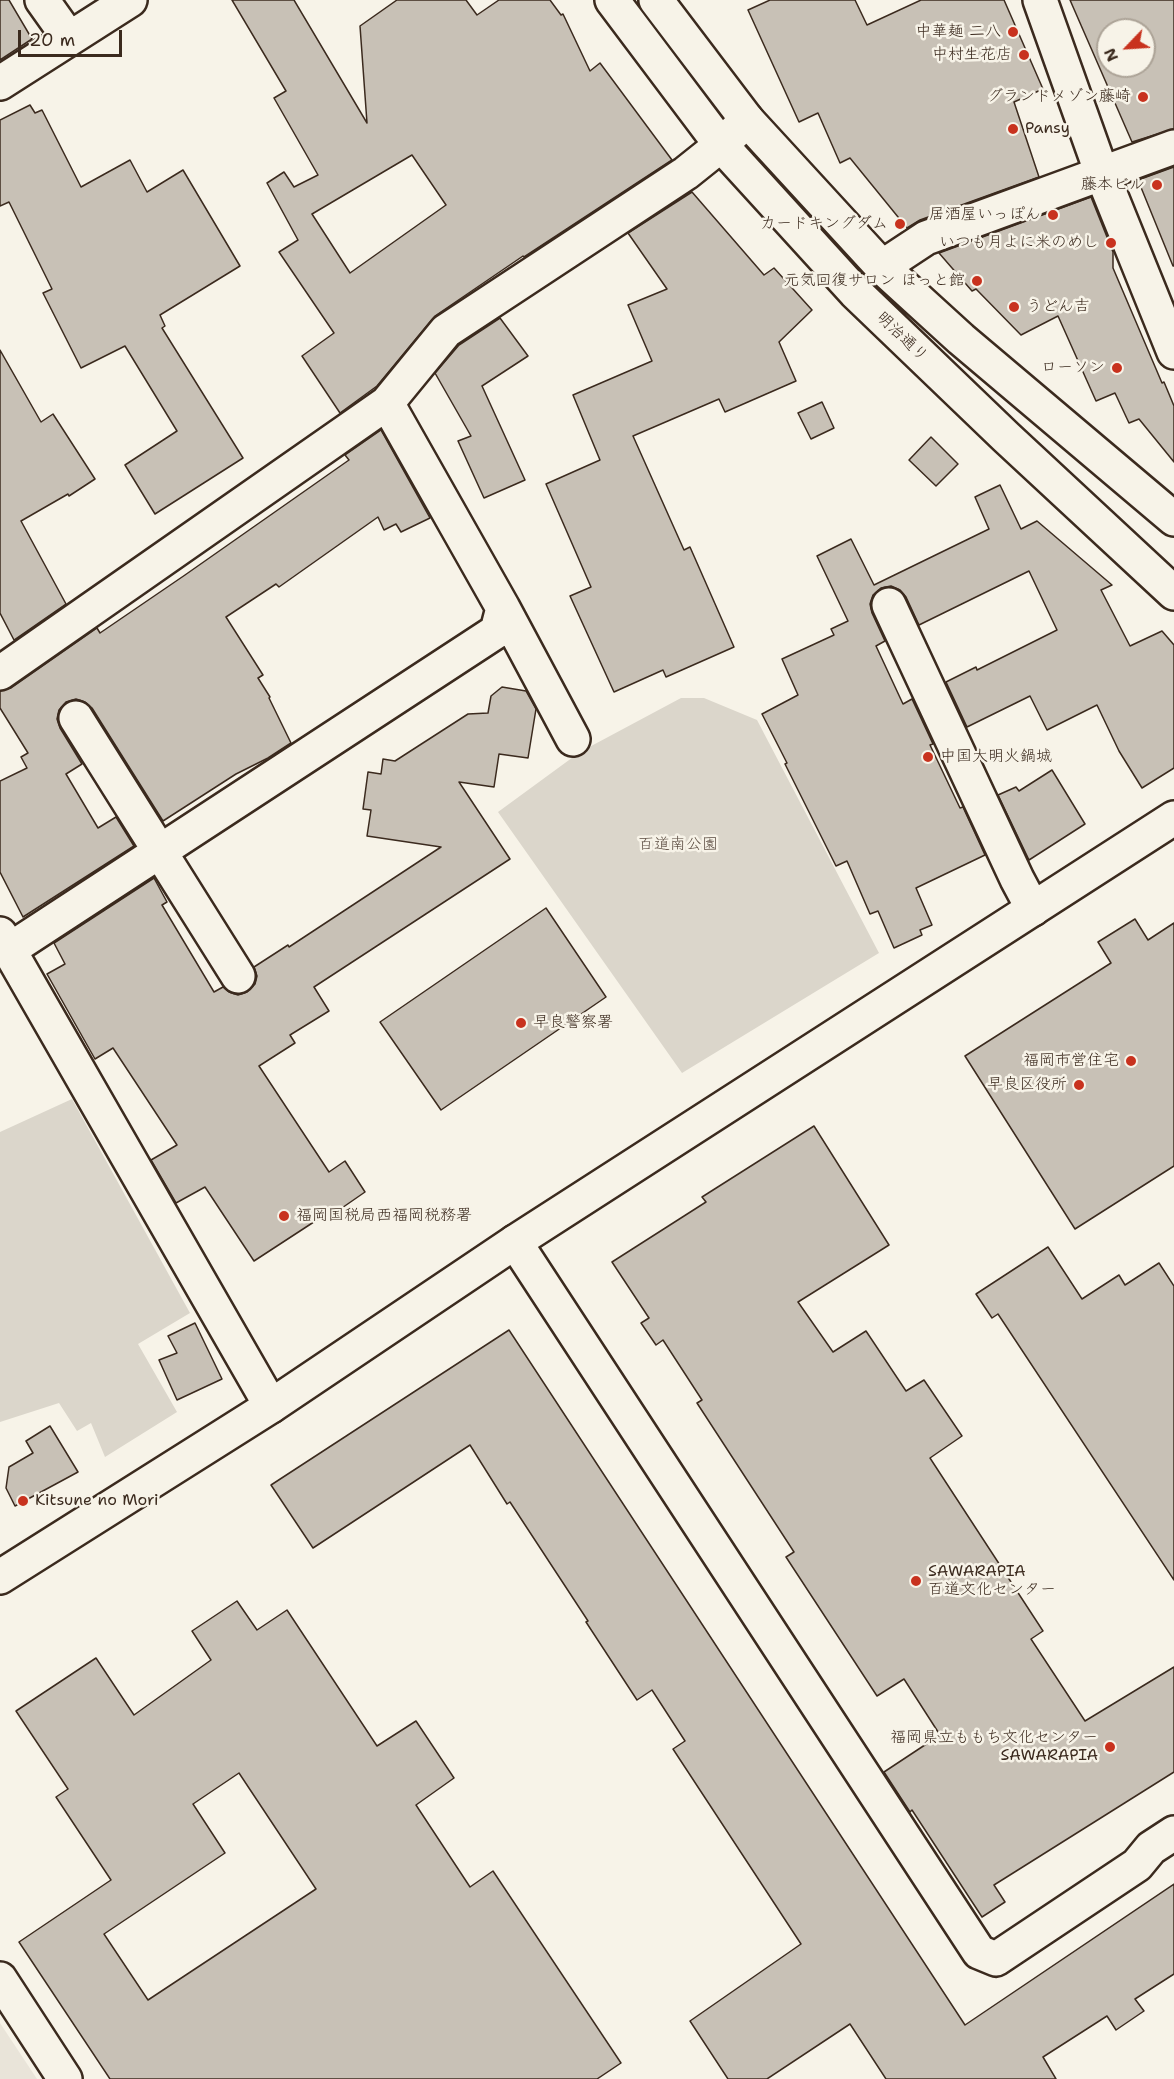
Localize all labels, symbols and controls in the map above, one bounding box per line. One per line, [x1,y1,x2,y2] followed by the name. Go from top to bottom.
[21,18,124,56] scale bar
[1096,18,1156,78] north arrow
[916,22,1001,42] place label: 中華麺 二八
[1006,25,1020,39] marker: 中華麺 二八
[29,28,75,52] text: 20 m
[932,45,1012,65] place label: 中村生花店
[1099,45,1123,65] text: N
[1017,48,1031,62] marker: 中村生花店
[987,87,1131,107] place label: グランドメゾン藤崎
[1136,90,1150,104] marker: グランドメゾン藤崎
[1025,119,1070,139] place label: Pansy
[1006,122,1020,136] marker: Pansy
[1081,175,1145,195] place label: 藤本ビル
[1150,178,1164,192] marker: 藤本ビル
[929,205,1041,225] place label: 居酒屋いっぽん
[1046,208,1060,222] marker: 居酒屋いっぽん
[760,214,888,234] place label: カードキングダム
[893,217,907,231] marker: カードキングダム
[939,233,1099,253] place label: いつも月よに米のめし
[1104,236,1118,250] marker: いつも月よに米のめし
[784,271,965,291] place label: 元気回復サロン ほっと館
[970,274,984,288] marker: 元気回復サロン ほっと館
[1026,297,1090,317] place label: うどん吉
[1007,300,1021,314] marker: うどん吉
[872,308,932,366] street label: 明治通り
[1041,358,1105,378] place label: ローソン
[1110,361,1124,375] marker: ローソン
[940,747,1052,767] place label: 中国大明火鍋城
[921,750,935,764] marker: 中国大明火鍋城
[638,835,718,855] park label: 百道南公園
[533,1013,613,1033] place label: 早良警察署
[514,1016,528,1030] marker: 早良警察署
[1023,1051,1119,1071] place label: 福岡市営住宅
[1124,1054,1138,1068] marker: 福岡市営住宅
[987,1075,1067,1095] place label: 早良区役所
[1072,1078,1086,1092] marker: 早良区役所
[296,1206,472,1226] place label: 福岡国税局西福岡税務署
[277,1209,291,1223] marker: 福岡国税局西福岡税務署
[35,1491,159,1511] place label: Kitsune no Mori
[16,1494,30,1508] marker: Kitsune no Mori
[928,1562,1056,1600] place label: SAWARAPIA 百道文化センター
[909,1574,923,1588] marker: SAWARAPIA 百道文化センター
[890,1728,1098,1766] place label: 福岡県立ももち文化センター SAWARAPIA
[1103,1740,1117,1754] marker: 福岡県立ももち文化センター SAWARAPIA

